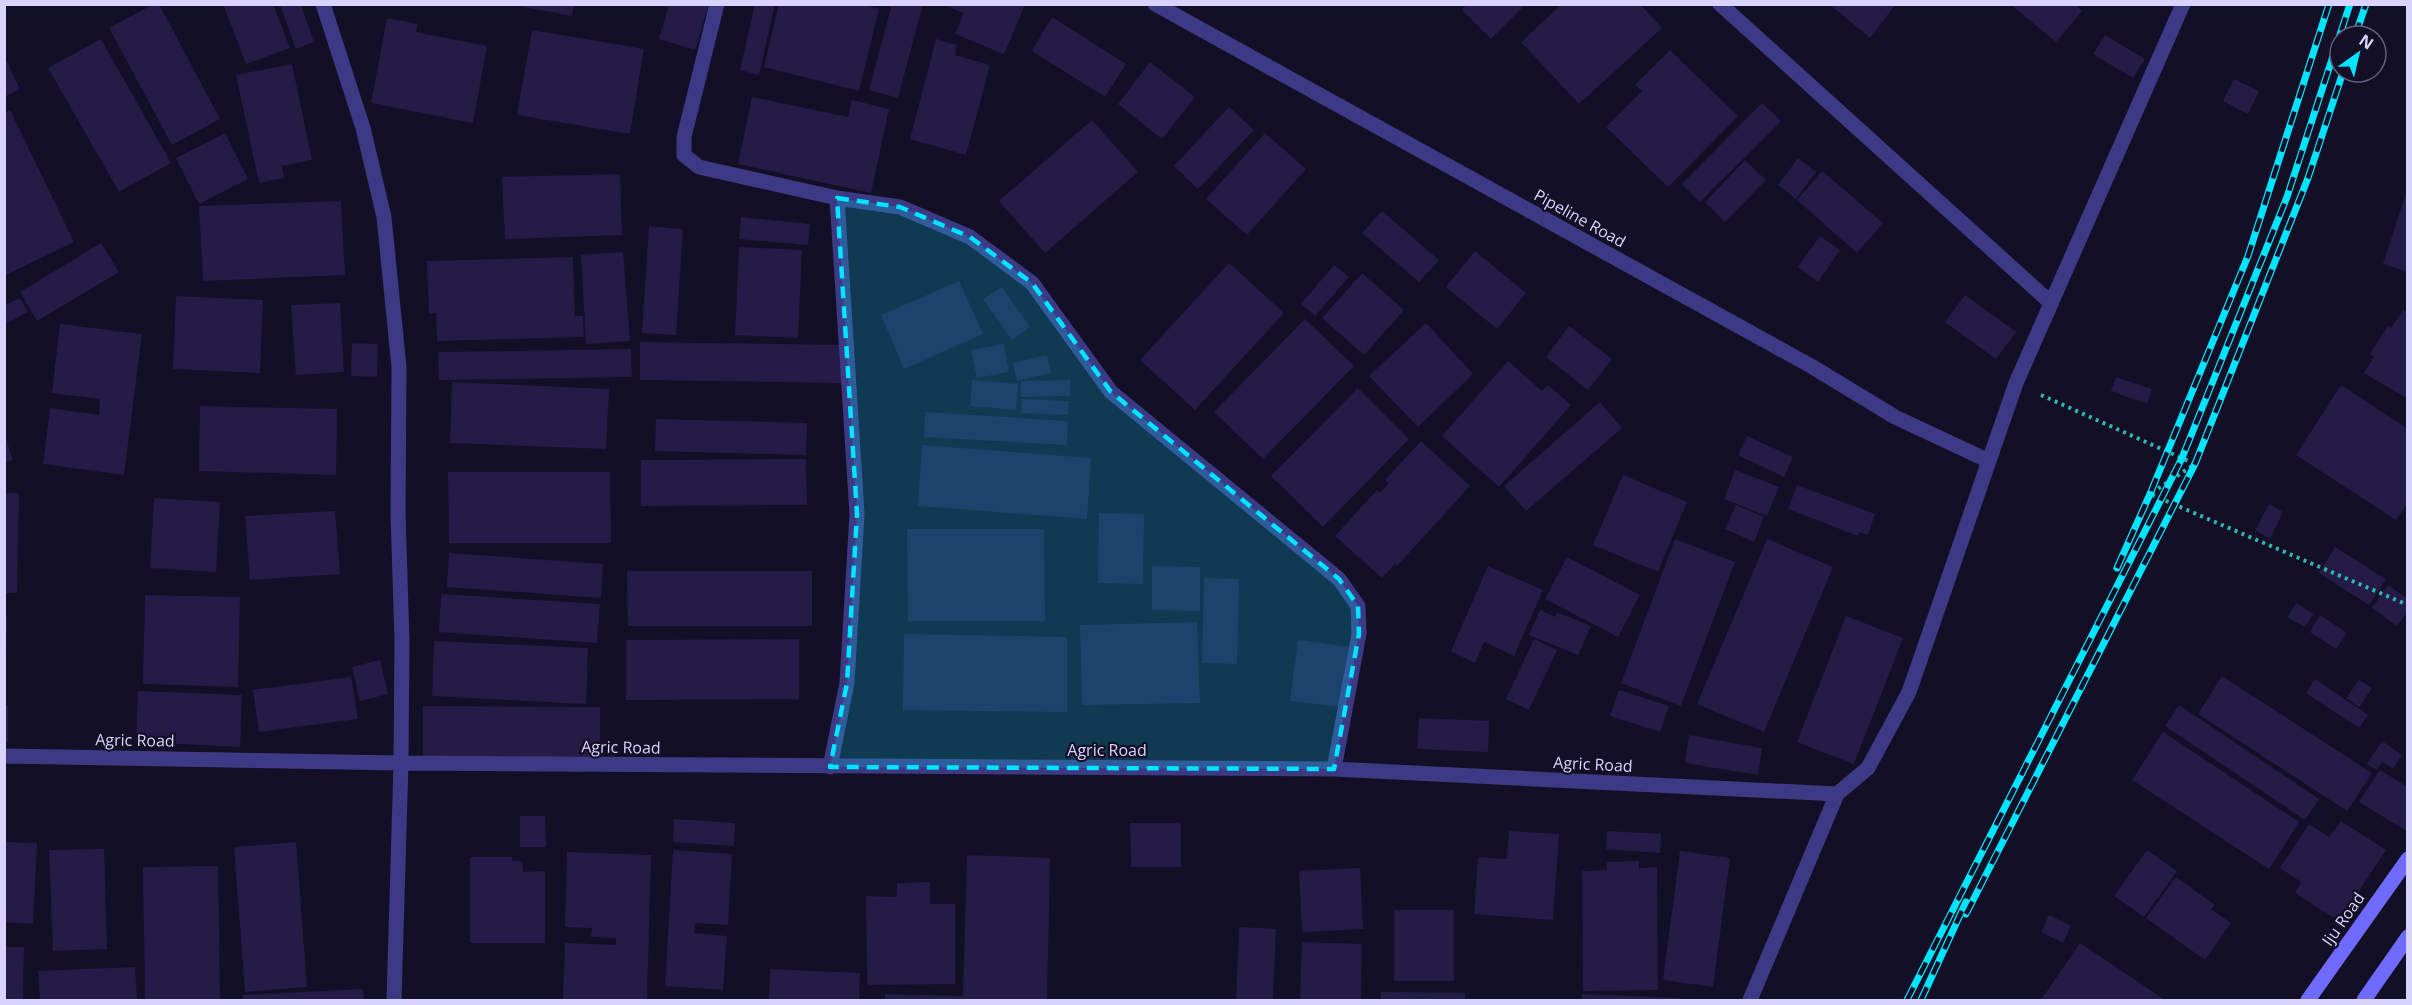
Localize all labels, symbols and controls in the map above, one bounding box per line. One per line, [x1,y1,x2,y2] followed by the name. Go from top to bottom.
[2328,24,2388,84] north arrow
[2355,29,2378,54] text: N
[1530,184,1630,252] street label: Pipeline Road
[95,728,175,752] street label: Agric Road
[581,735,661,759] street label: Agric Road
[1067,739,1147,761] street label: Agric Road
[1553,751,1633,777] street label: Agric Road
[2317,888,2369,950] street label: Iju Road

